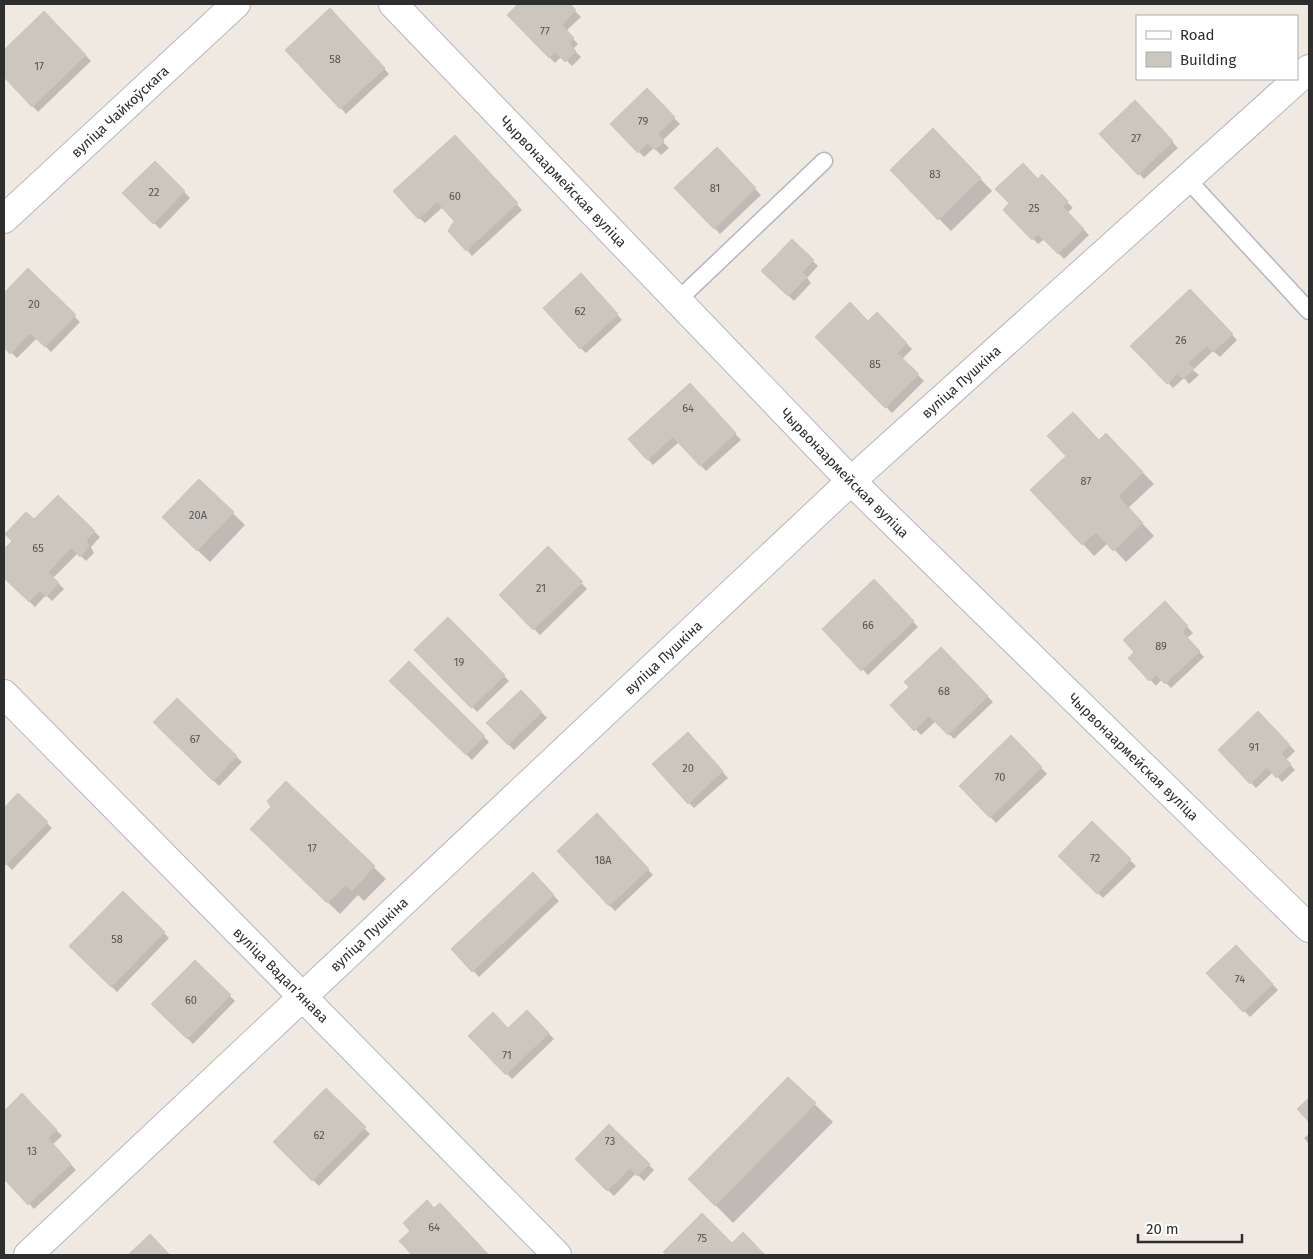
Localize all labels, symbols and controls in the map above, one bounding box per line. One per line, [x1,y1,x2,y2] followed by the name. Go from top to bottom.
[1136,15,1298,80] legend
[540,25,550,38] house number: 77
[1180,26,1215,44] text: Road
[1180,51,1236,69] text: Building
[329,53,341,66] house number: 58
[34,60,44,73] house number: 17
[68,63,173,161] street label: вуліца Чайкоўскага
[496,113,630,251] street label: Чырвонаармейская вуліца
[638,115,648,128] house number: 79
[1131,132,1141,145] house number: 27
[929,168,941,181] house number: 83
[710,182,720,195] house number: 81
[149,186,159,199] house number: 22
[449,190,461,203] house number: 60
[1029,202,1040,215] house number: 25
[28,298,40,311] house number: 20
[574,305,586,318] house number: 62
[1175,334,1187,347] house number: 26
[918,342,1005,422] street label: вуліца Пушкіна
[869,358,881,371] house number: 85
[682,402,694,415] house number: 64
[777,405,912,542] street label: Чырвонаармейская вуліца
[1081,475,1092,488] house number: 87
[189,509,208,522] house number: 20А
[32,542,44,555] house number: 65
[536,582,546,595] house number: 21
[621,617,706,699] street label: вуліца Пушкіна
[862,619,874,632] house number: 66
[1155,640,1167,653] house number: 89
[454,656,464,669] house number: 19
[938,685,950,698] house number: 68
[1064,690,1202,824] street label: Чырвонаармейская вуліца
[190,733,200,746] house number: 67
[1249,741,1259,754] house number: 91
[682,762,694,775] house number: 20
[995,771,1005,784] house number: 70
[307,842,317,855] house number: 17
[1090,852,1100,865] house number: 72
[594,854,612,867] house number: 18А
[327,894,412,975] street label: вуліца Пушкіна
[229,924,332,1027] street label: вуліца Вадапʼянава
[111,933,123,946] house number: 58
[1235,973,1245,986] house number: 74
[185,994,197,1007] house number: 60
[502,1049,512,1062] house number: 71
[313,1129,325,1142] house number: 62
[605,1135,615,1148] house number: 73
[27,1145,37,1158] house number: 13
[1138,1212,1242,1244] scale bar
[1146,1220,1179,1238] text: 20 m
[428,1221,440,1234] house number: 64
[697,1232,708,1245] house number: 75

